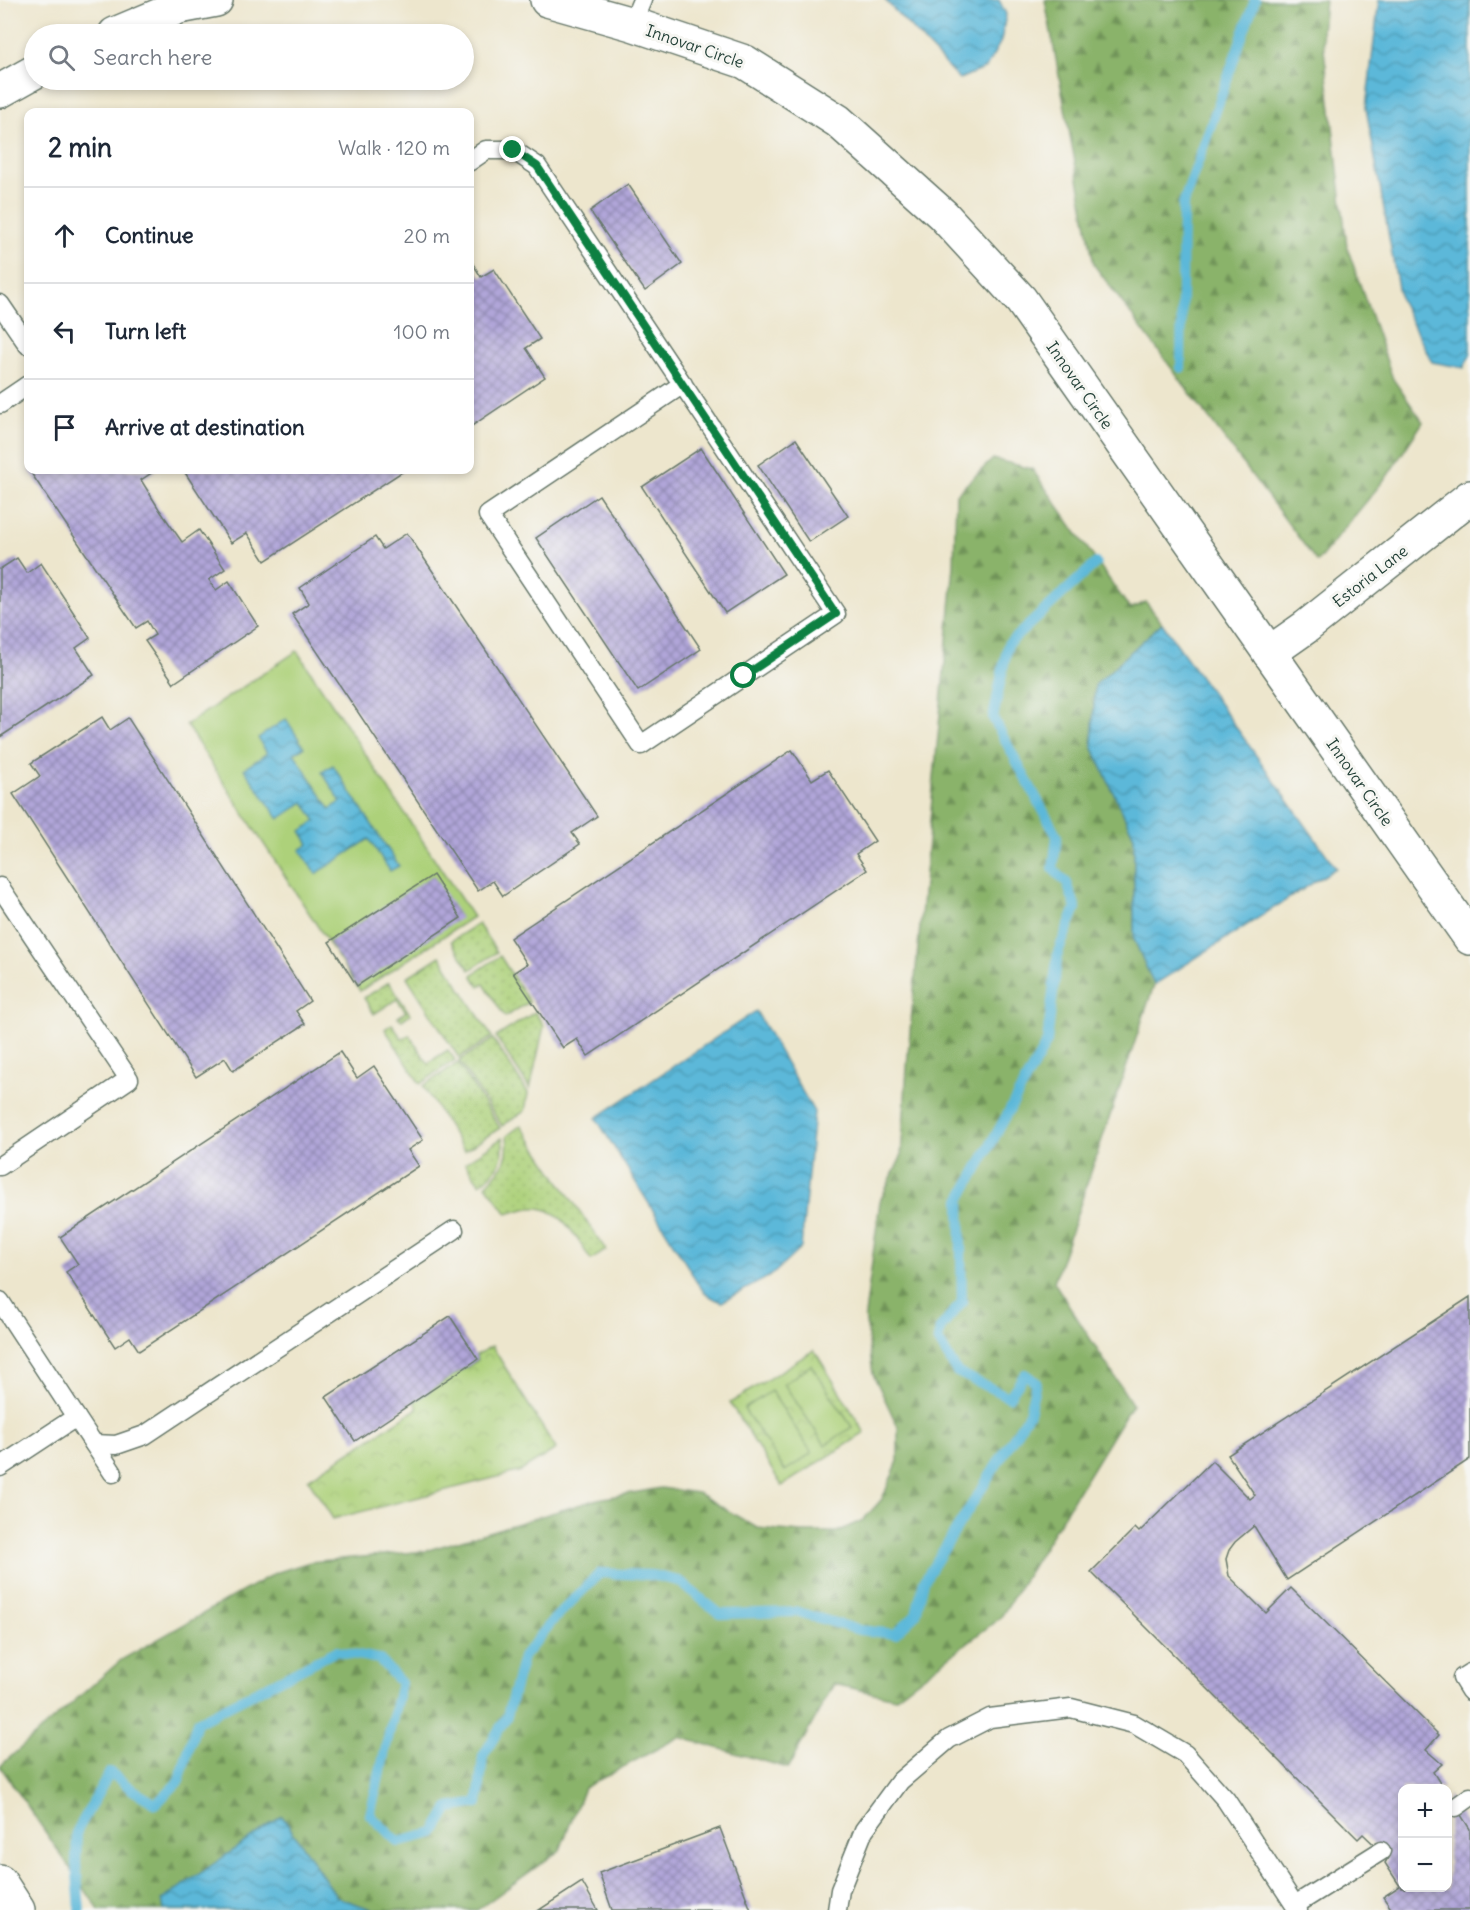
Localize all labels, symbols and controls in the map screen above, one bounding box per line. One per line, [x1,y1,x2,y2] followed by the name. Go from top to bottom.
[643,20,747,72] street label: Innovar Circle
[24,24,474,90] search box
[45,41,78,74] icon: search
[93,43,212,71] text: Search here
[48,131,112,164] text: 2 min
[338,135,450,160] text: Walk · 120 m
[499,136,525,162] route end
[48,219,81,252] icon: ahead
[105,221,194,249] text: Continue
[404,223,450,248] text: 20 m
[48,315,81,348] icon: left
[105,317,186,345] text: Turn left
[393,319,450,344] text: 100 m
[1042,337,1118,433] street label: Innovar Circle
[48,411,81,444] icon: arrive
[105,413,305,441] text: Arrive at destination
[1328,540,1412,612] street label: Estoria Lane
[730,662,756,688] route start
[1322,734,1398,830] street label: Innovar Circle
[1398,1784,1452,1892] map controls
[1398,1784,1452,1838] button: +
[1398,1838,1452,1892] button: −

